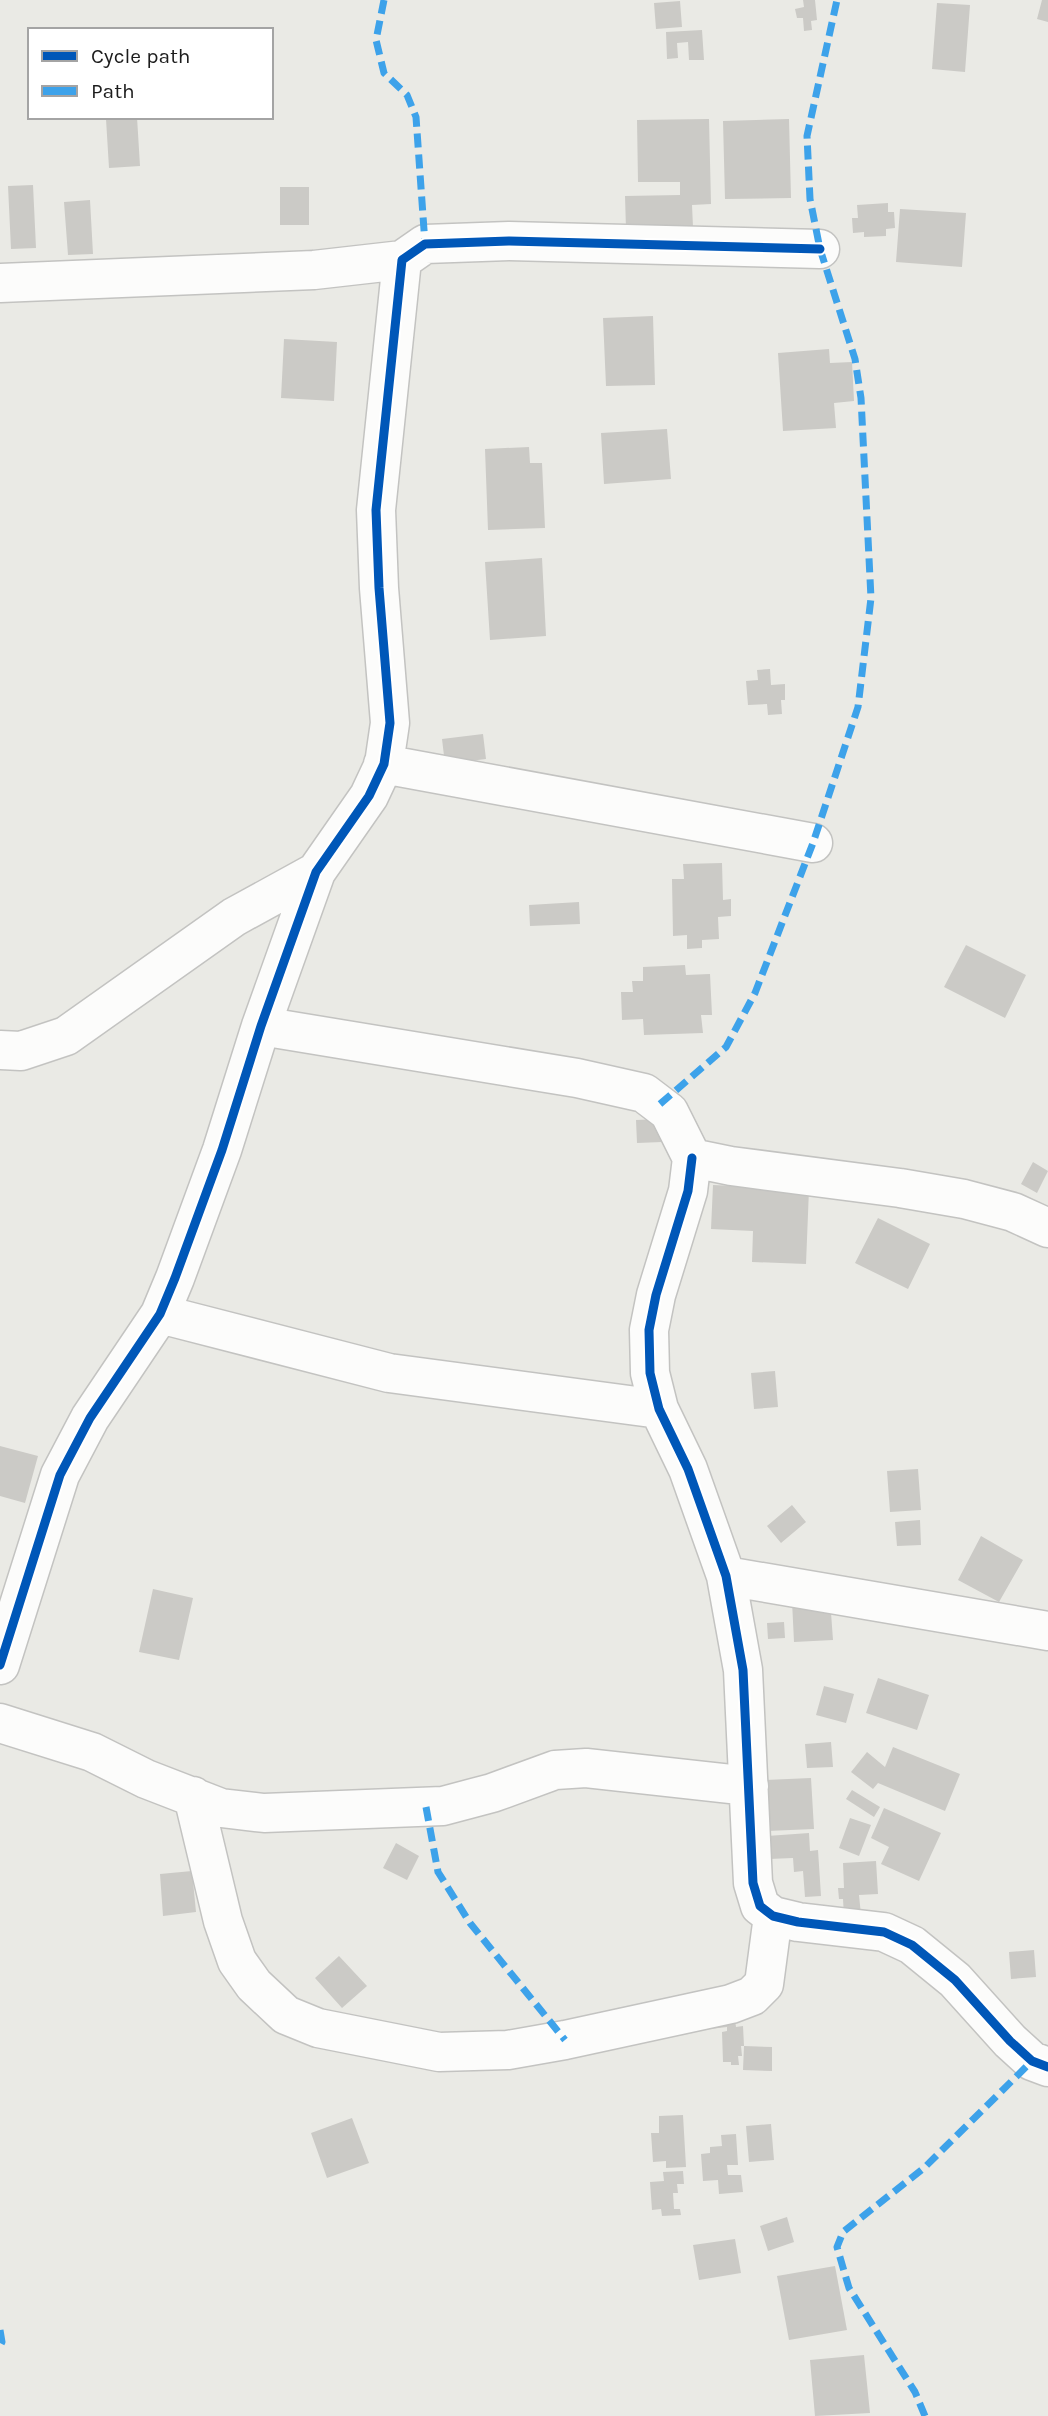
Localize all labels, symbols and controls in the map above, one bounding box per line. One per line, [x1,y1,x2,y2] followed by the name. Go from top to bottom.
[28,28,273,119] legend
[91,44,191,68] text: Cycle path
[91,79,135,103] text: Path

